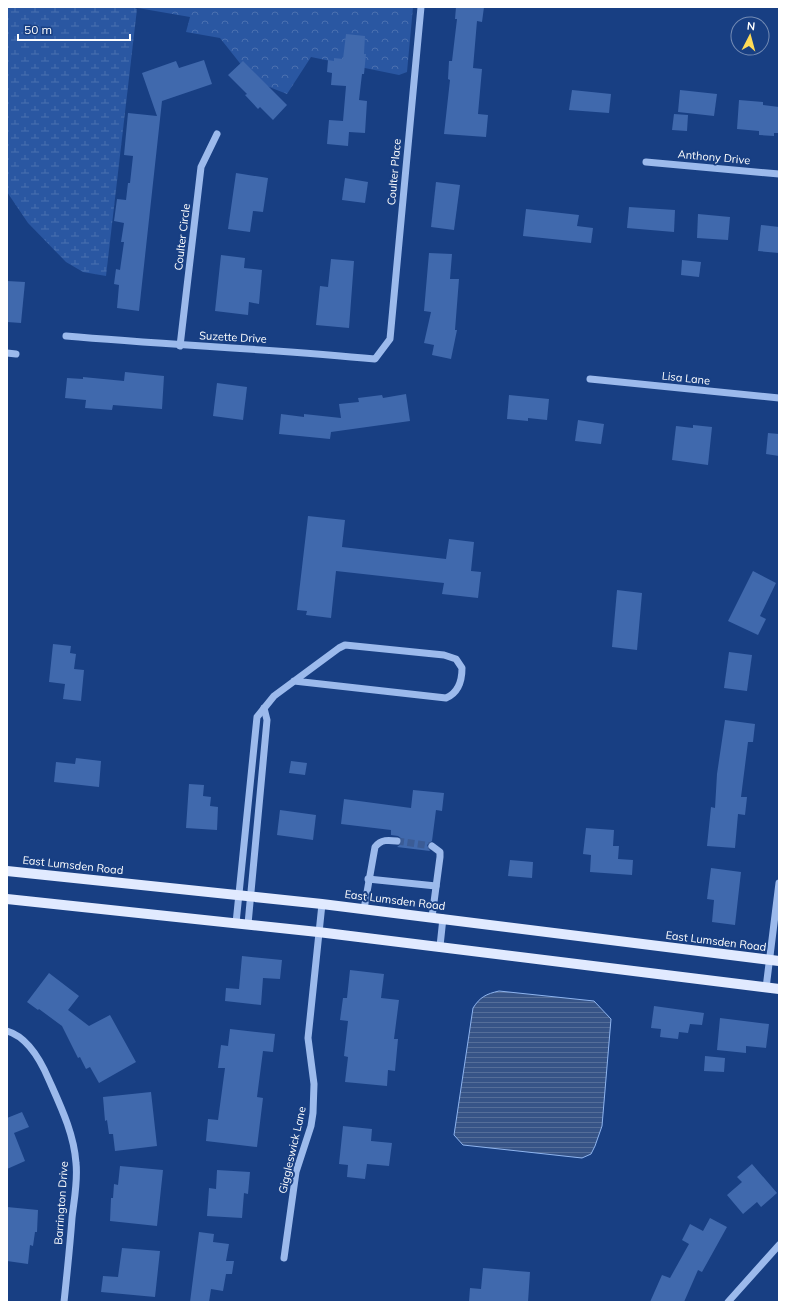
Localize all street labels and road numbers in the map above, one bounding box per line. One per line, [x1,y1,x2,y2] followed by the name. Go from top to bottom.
[384,138,404,206] street label: Coulter Place
[677,147,751,167] street label: Anthony Drive
[171,203,193,271] street label: Coulter Circle
[199,328,267,346] street label: Suzette Drive
[661,368,711,388] street label: Lisa Lane
[22,853,124,877] street label: East Lumsden Road
[344,887,446,913] street label: East Lumsden Road
[665,928,767,954] street label: East Lumsden Road
[275,1105,309,1195] street label: Giggleswick Lane
[51,1161,71,1245] street label: Barrington Drive

